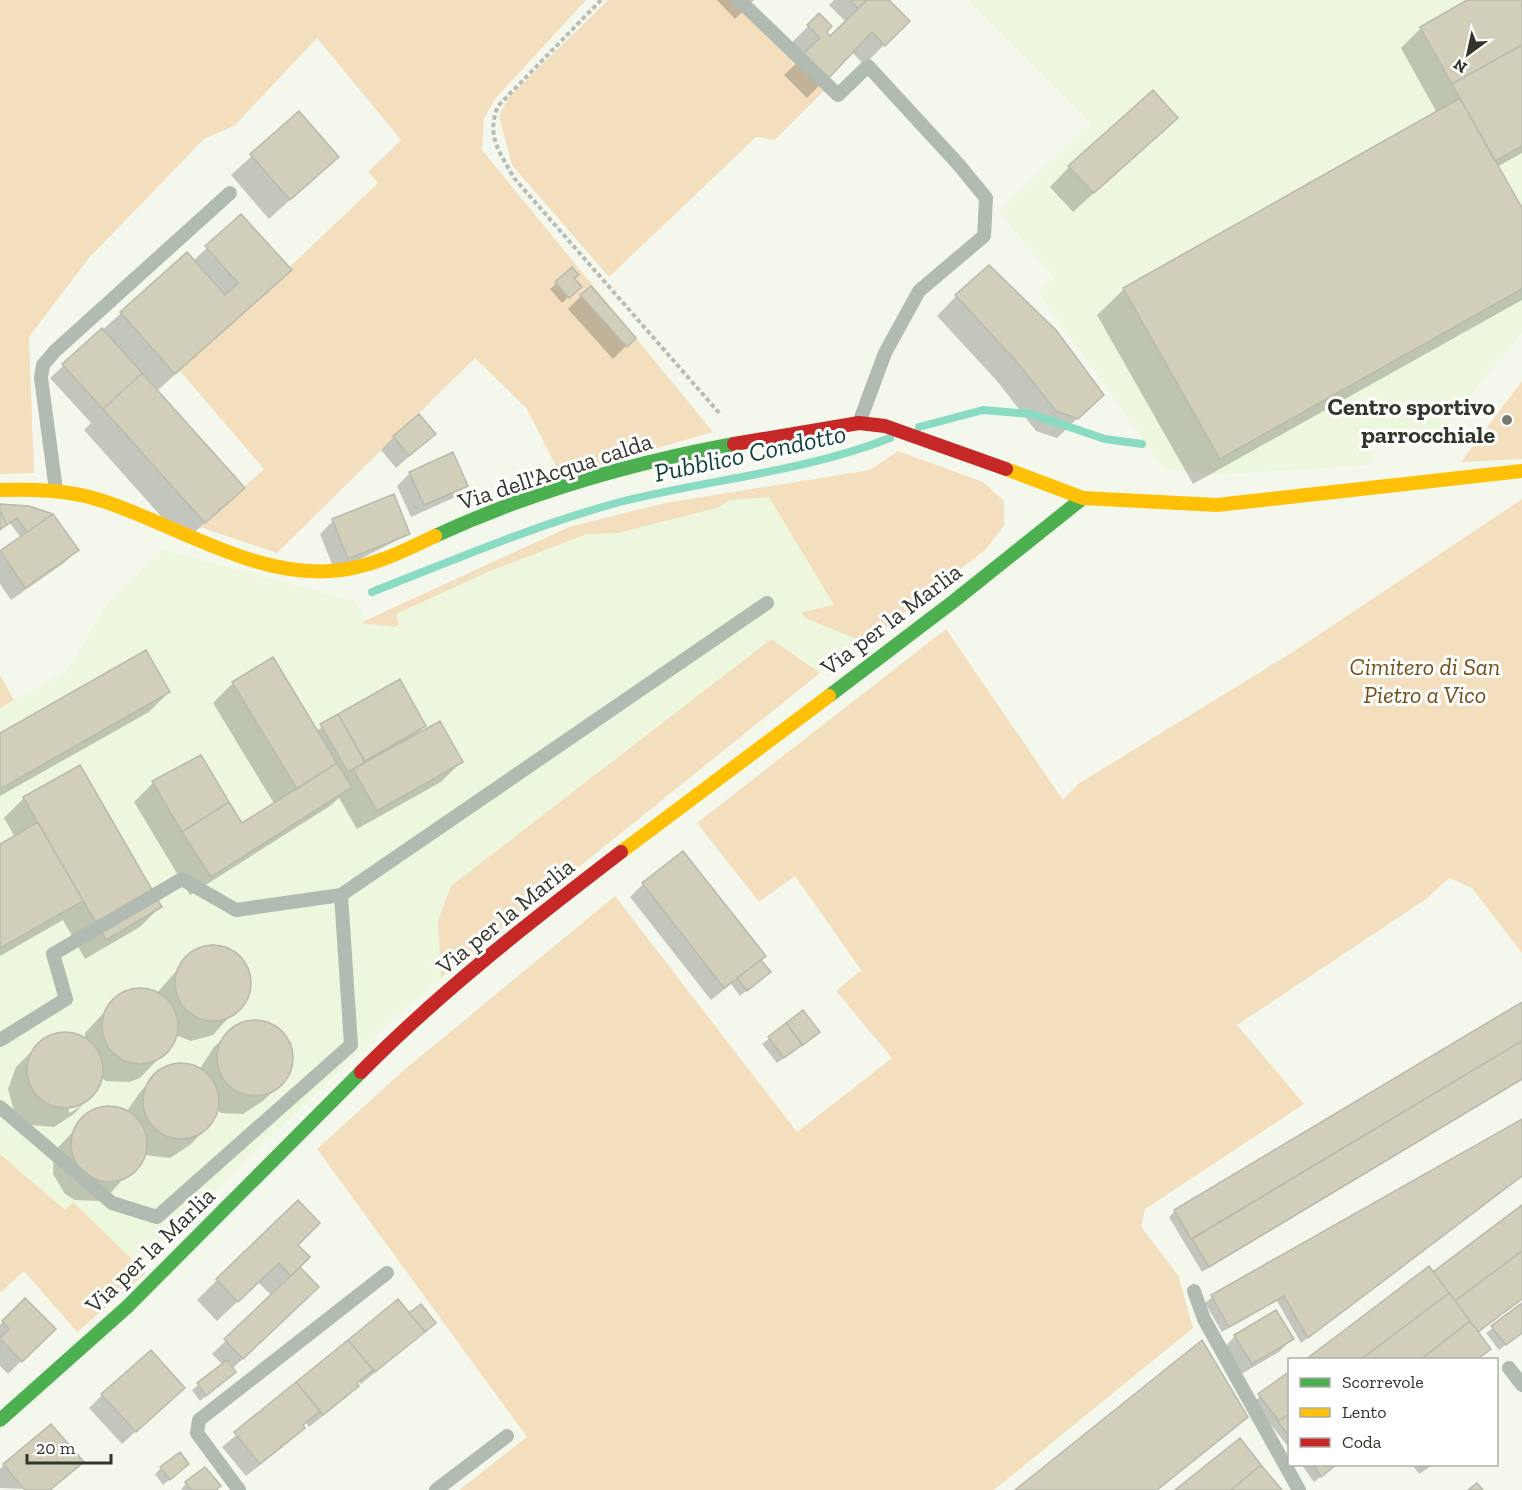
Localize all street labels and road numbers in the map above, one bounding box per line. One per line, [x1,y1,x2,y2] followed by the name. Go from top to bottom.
[453,426,656,516] street label: Via dell'Acqua calda
[814,556,968,682] street label: Via per la Marlia
[429,851,580,981] street label: Via per la Marlia
[78,1181,221,1320] street label: Via per la Marlia

